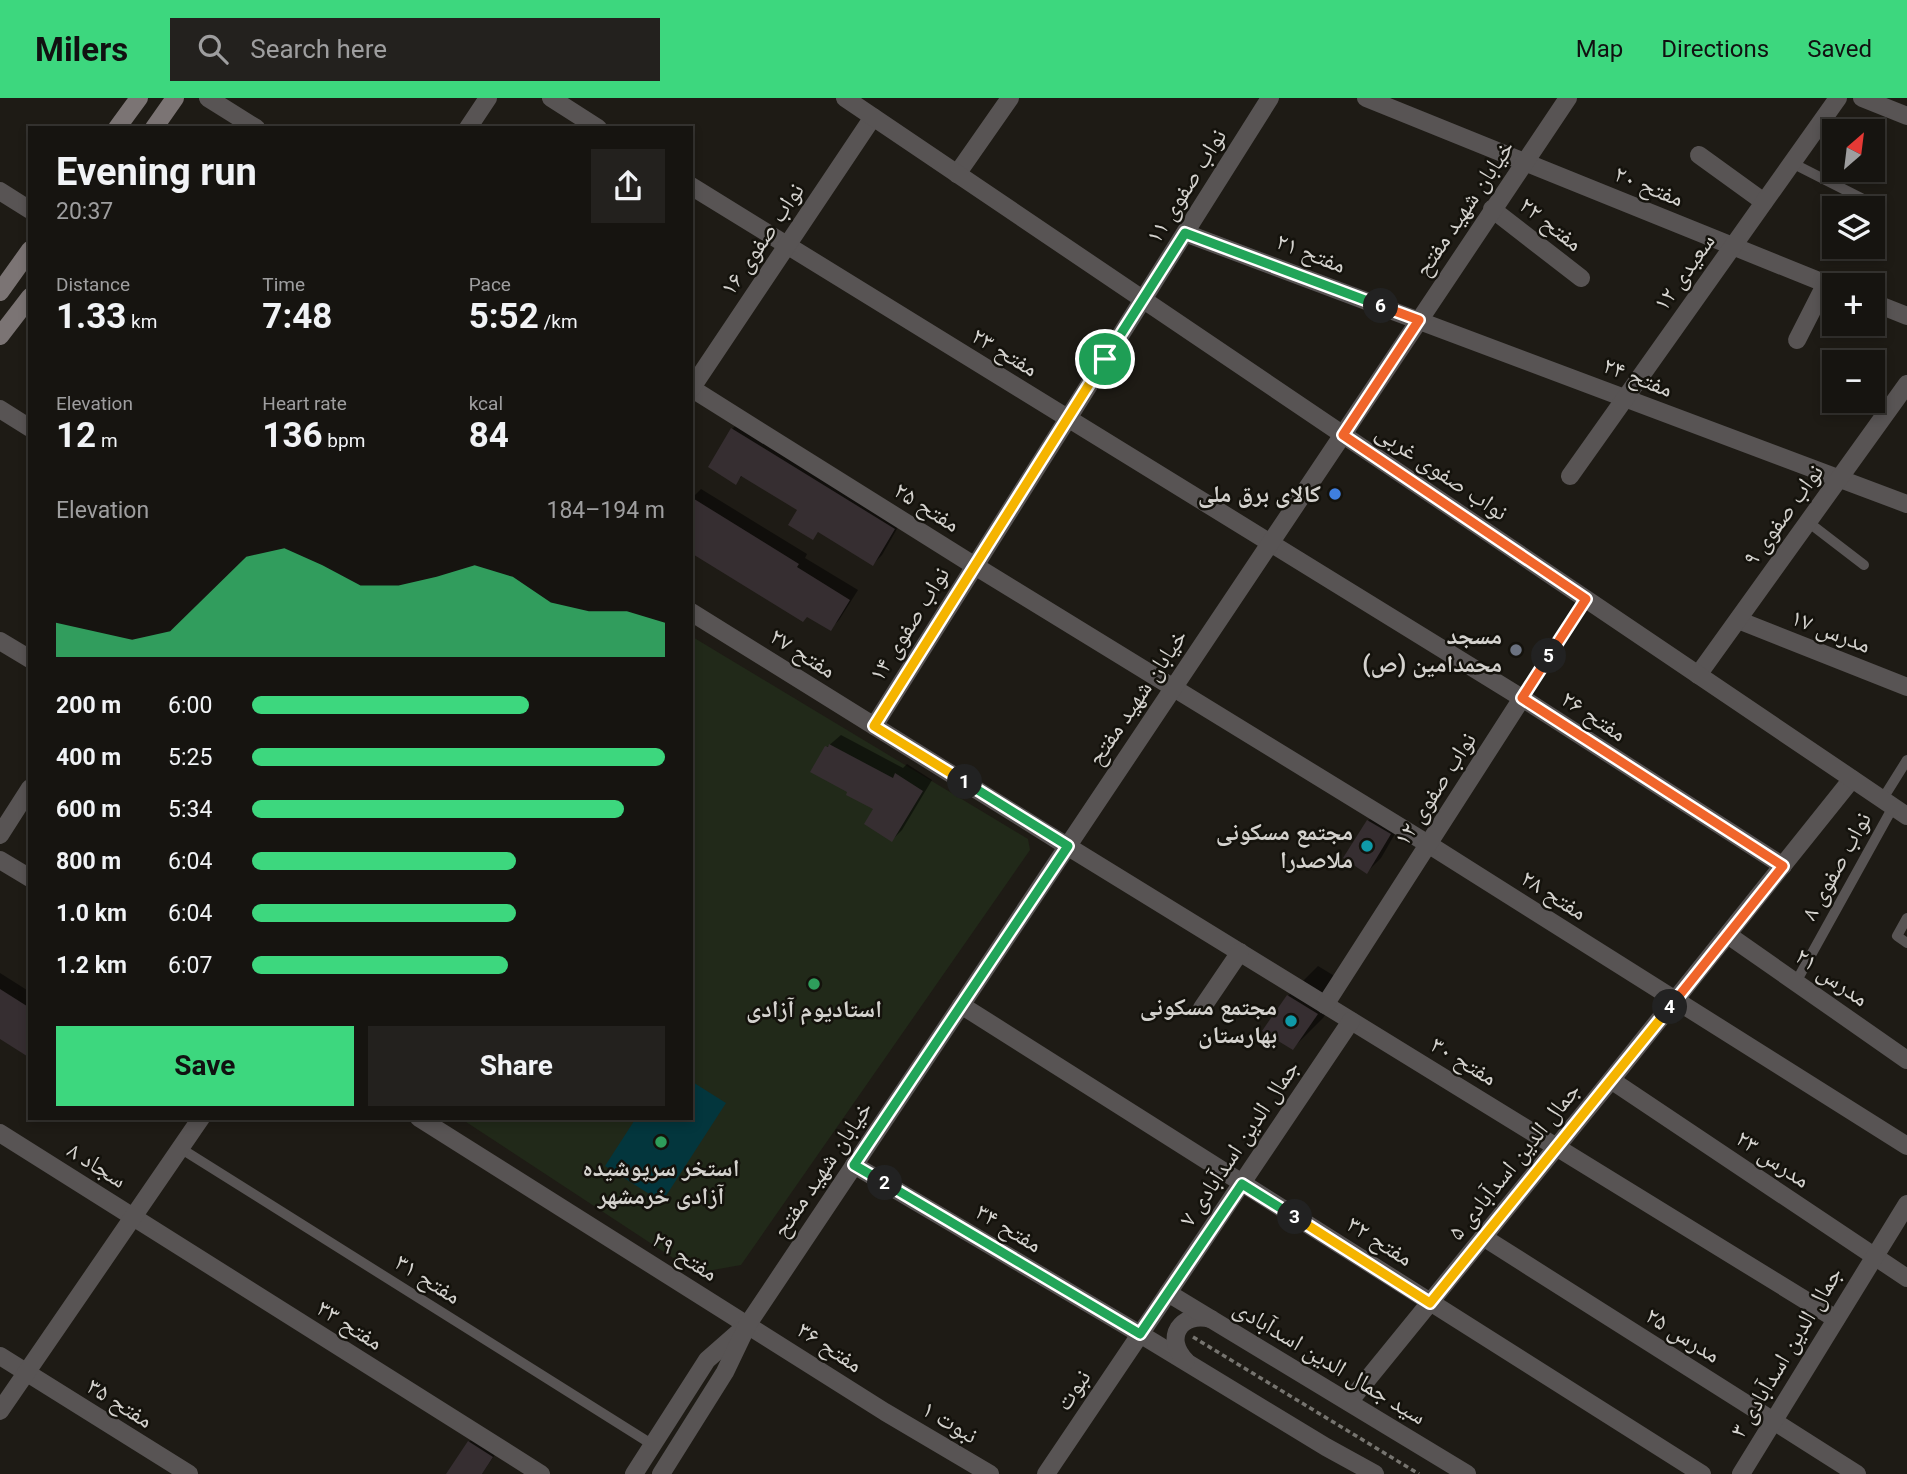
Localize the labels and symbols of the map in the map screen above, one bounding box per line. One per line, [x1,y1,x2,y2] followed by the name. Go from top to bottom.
[1822,119,1885,182] north arrow
[1140,124,1232,248] street label: نواب صفوی ۱۱
[1408,134,1521,282] street label: خیابان شهید مفتح
[1610,159,1688,213] street label: مفتح ۲۰
[714,177,810,301] street label: نواب صفوی ۱۶
[1513,191,1588,258] street label: مفتح ۲۲
[1272,227,1350,280] street label: مفتح ۲۱
[1647,228,1721,316] street label: سعیدی ۱۲
[1364,288,1398,324] pin: 6
[966,321,1043,383] street label: مفتح ۲۳
[1075,329,1135,389] pin
[1599,351,1677,404] street label: مفتح ۲۴
[1371,418,1513,526] street label: نواب صفوی غربی
[1737,459,1829,571] street label: نواب صفوی ۹
[888,476,965,539] street label: مفتح ۲۵
[1198,480,1321,508] place label: کالای برق ملی
[1327,486,1343,502] marker: کالای برق ملی
[863,562,955,686] street label: نواب صفوی ۱۴
[1787,603,1875,659] street label: مدرس ۱۷
[764,622,841,685] street label: مفتح ۲۷
[1362,622,1502,678] place label: مسجد محمدامین (ص)
[1081,623,1194,771] street label: خیابان شهید مفتح
[1532,638,1566,674] pin: 5
[1508,642,1524,658] marker: مسجد محمدامین (ص)
[1555,685,1632,748] street label: مفتح ۲۶
[1388,727,1482,851] street label: نواب صفوی ۱۲
[948,764,982,800] pin: 1
[1795,807,1877,925] street label: نواب صفوی ۸
[1216,818,1353,874] place label: مجتمع مسکونی ملاصدرا
[1359,838,1375,854] marker: مجتمع مسکونی ملاصدرا
[1515,864,1592,927] street label: مفتح ۲۸
[1790,942,1874,1012] street label: مدرس ۲۱
[806,976,822,992] marker: استادیوم آزادی
[1652,990,1688,1024] pin: 4
[1140,993,1277,1049] place label: مجتمع مسکونی بهارستان
[746,995,882,1026] place label: استادیوم آزادی
[1283,1013,1299,1029] marker: مجتمع مسکونی بهارستان
[1425,1030,1502,1092] street label: مفتح ۳۰
[1173,1054,1305,1232] street label: جمال الدین اسدآبادی ۷
[1442,1077,1586,1245] street label: جمال الدین اسدآبادی ۵
[766,1095,879,1243] street label: خیابان شهید مفتح
[1731,1124,1815,1194] street label: مدرس ۲۳
[653,1134,669,1150] marker: استخر سرپوشیده آزادی خرمشهر
[62,1136,132,1194] street label: سجاد ۸
[583,1154,739,1210] place label: استخر سرپوشیده آزادی خرمشهر
[868,1166,903,1200] pin: 2
[970,1197,1047,1259] street label: مفتح ۳۴
[1278,1200,1312,1234] pin: 3
[1341,1210,1418,1273] street label: مفتح ۳۲
[646,1225,723,1288] street label: مفتح ۲۹
[389,1248,466,1311] street label: مفتح ۳۱
[1724,1261,1848,1443] street label: جمال الدین اسدآبادی ۳
[1229,1293,1431,1431] street label: سید جمال الدین اسدآبادی
[311,1294,388,1357] street label: مفتح ۳۳
[1640,1301,1726,1369] street label: مدرس ۲۵
[791,1316,868,1379] street label: مفتح ۳۶
[1049,1364,1097,1416] street label: نبوت
[81,1372,158,1435] street label: مفتح ۳۵
[917,1395,983,1449] street label: نبوت ۱

